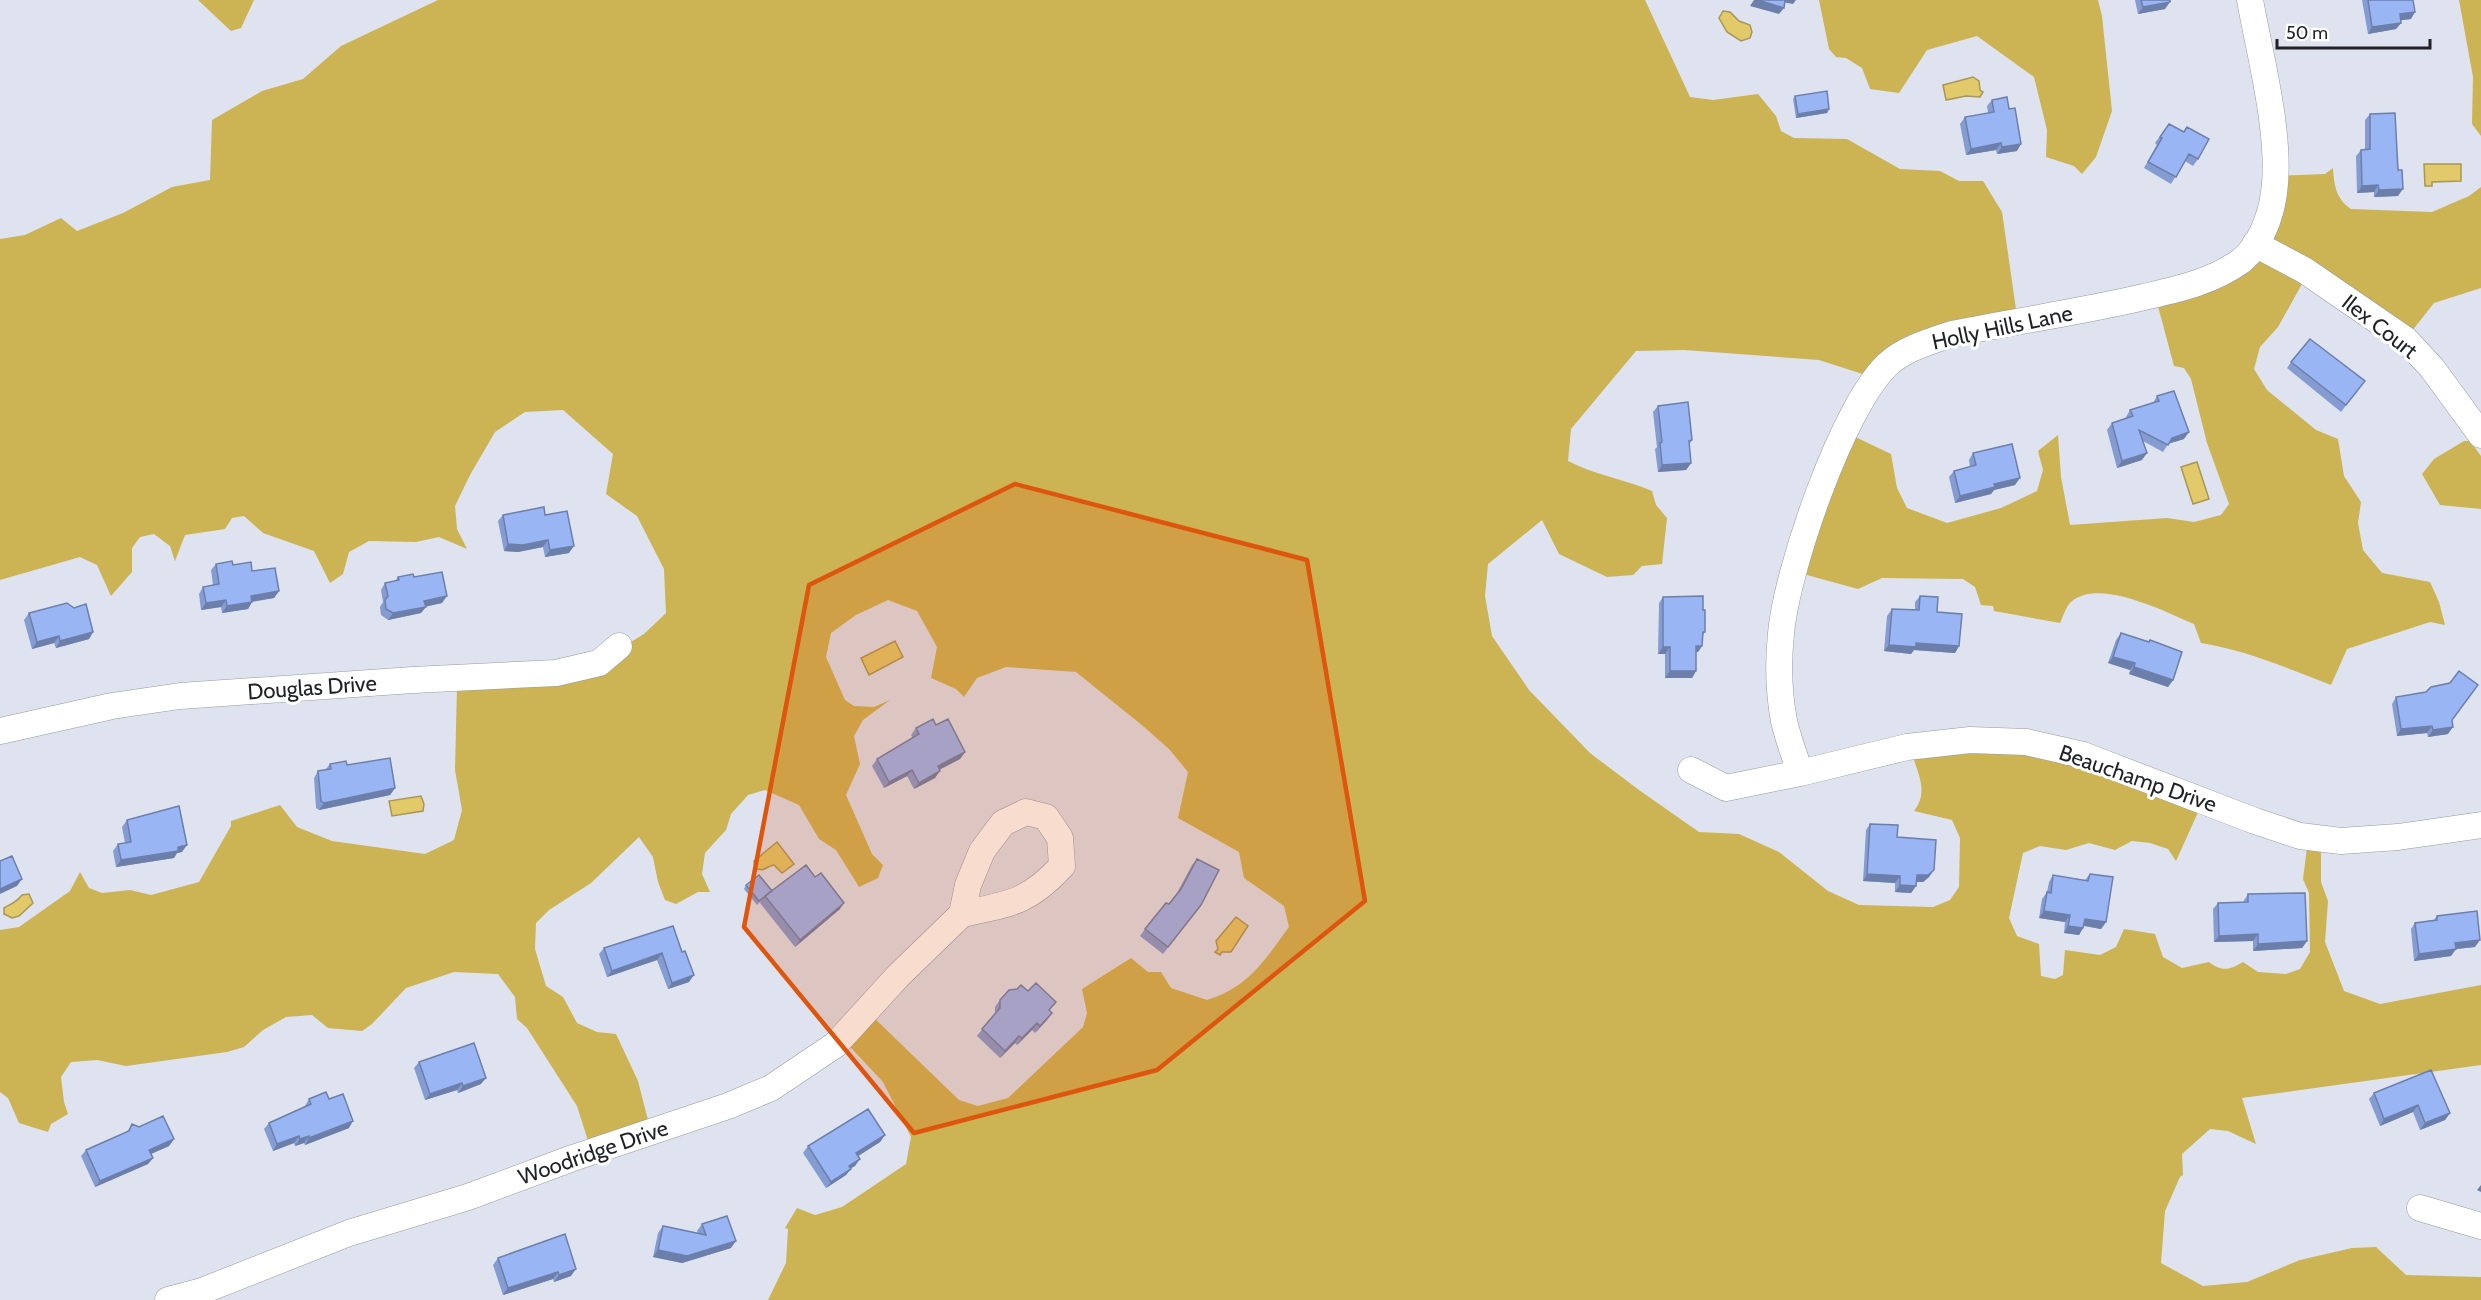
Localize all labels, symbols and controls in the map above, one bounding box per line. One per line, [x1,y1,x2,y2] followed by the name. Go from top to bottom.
[2277,12,2430,50] scale bar
[2286,22,2328,44] text: 50 m
[2337,289,2423,365] street label: Ilex Court
[1929,299,2075,356] street label: Holly Hills Lane
[246,670,378,705] street label: Douglas Drive
[2056,739,2220,818] street label: Beauchamp Drive
[515,1114,672,1191] street label: Woodridge Drive

